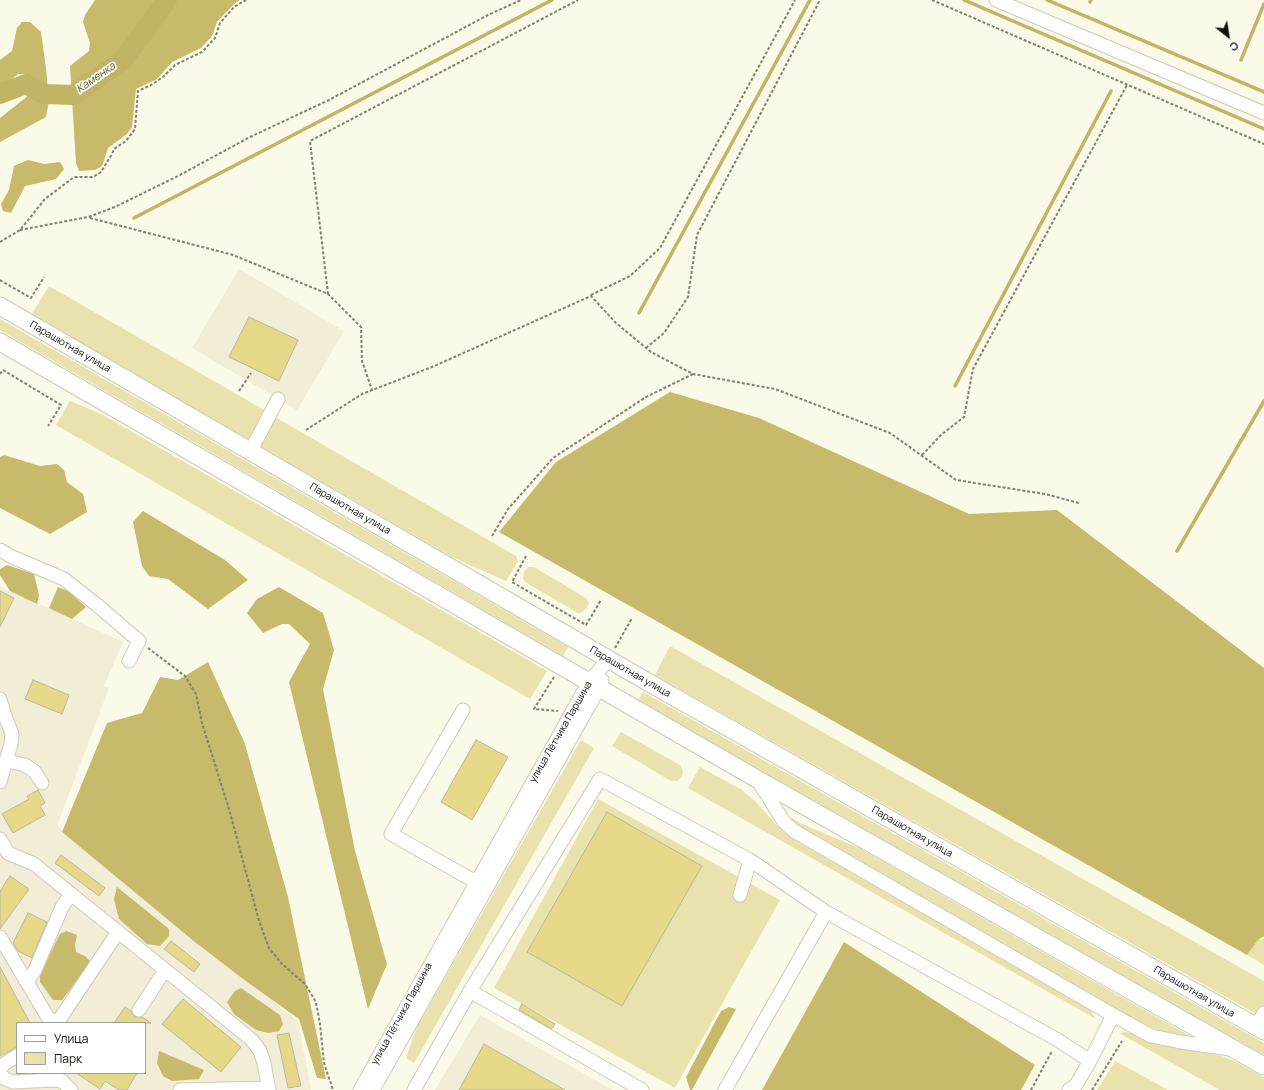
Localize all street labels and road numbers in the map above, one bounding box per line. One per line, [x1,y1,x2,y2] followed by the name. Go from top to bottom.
[27,319,113,375] street label: Парашютная улица
[307,481,393,537] street label: Парашютная улица
[587,644,673,700] street label: Парашютная улица
[527,679,595,785] street label: улица Лётчика Паршина
[869,804,955,860] street label: Парашютная улица
[369,961,435,1067] street label: улица Лётчика Паршина
[1151,964,1237,1020] street label: Парашютная улица

